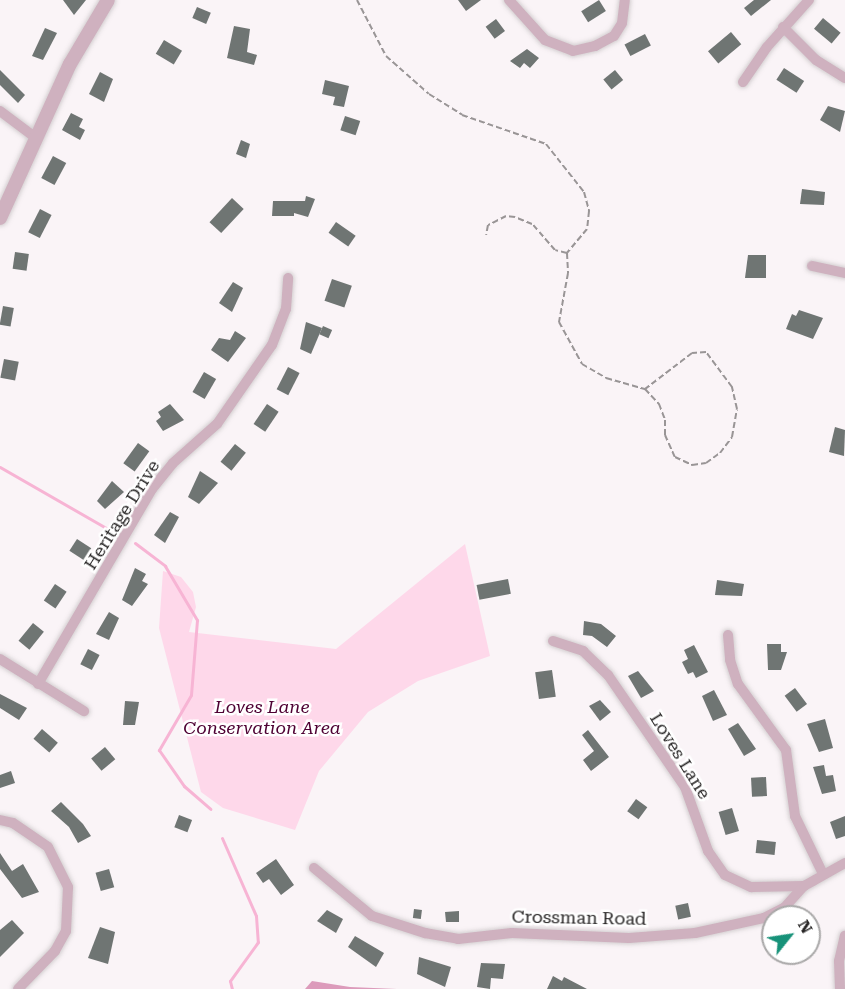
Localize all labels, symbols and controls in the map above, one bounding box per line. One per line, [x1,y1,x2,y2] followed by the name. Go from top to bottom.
[80,456,164,574] street label: Heritage Drive
[183,697,341,740] park label: Loves Lane Conservation Area
[645,709,715,803] street label: Loves Lane
[761,905,821,965] north arrow
[511,906,647,930] street label: Crossman Road
[794,917,817,937] text: N

